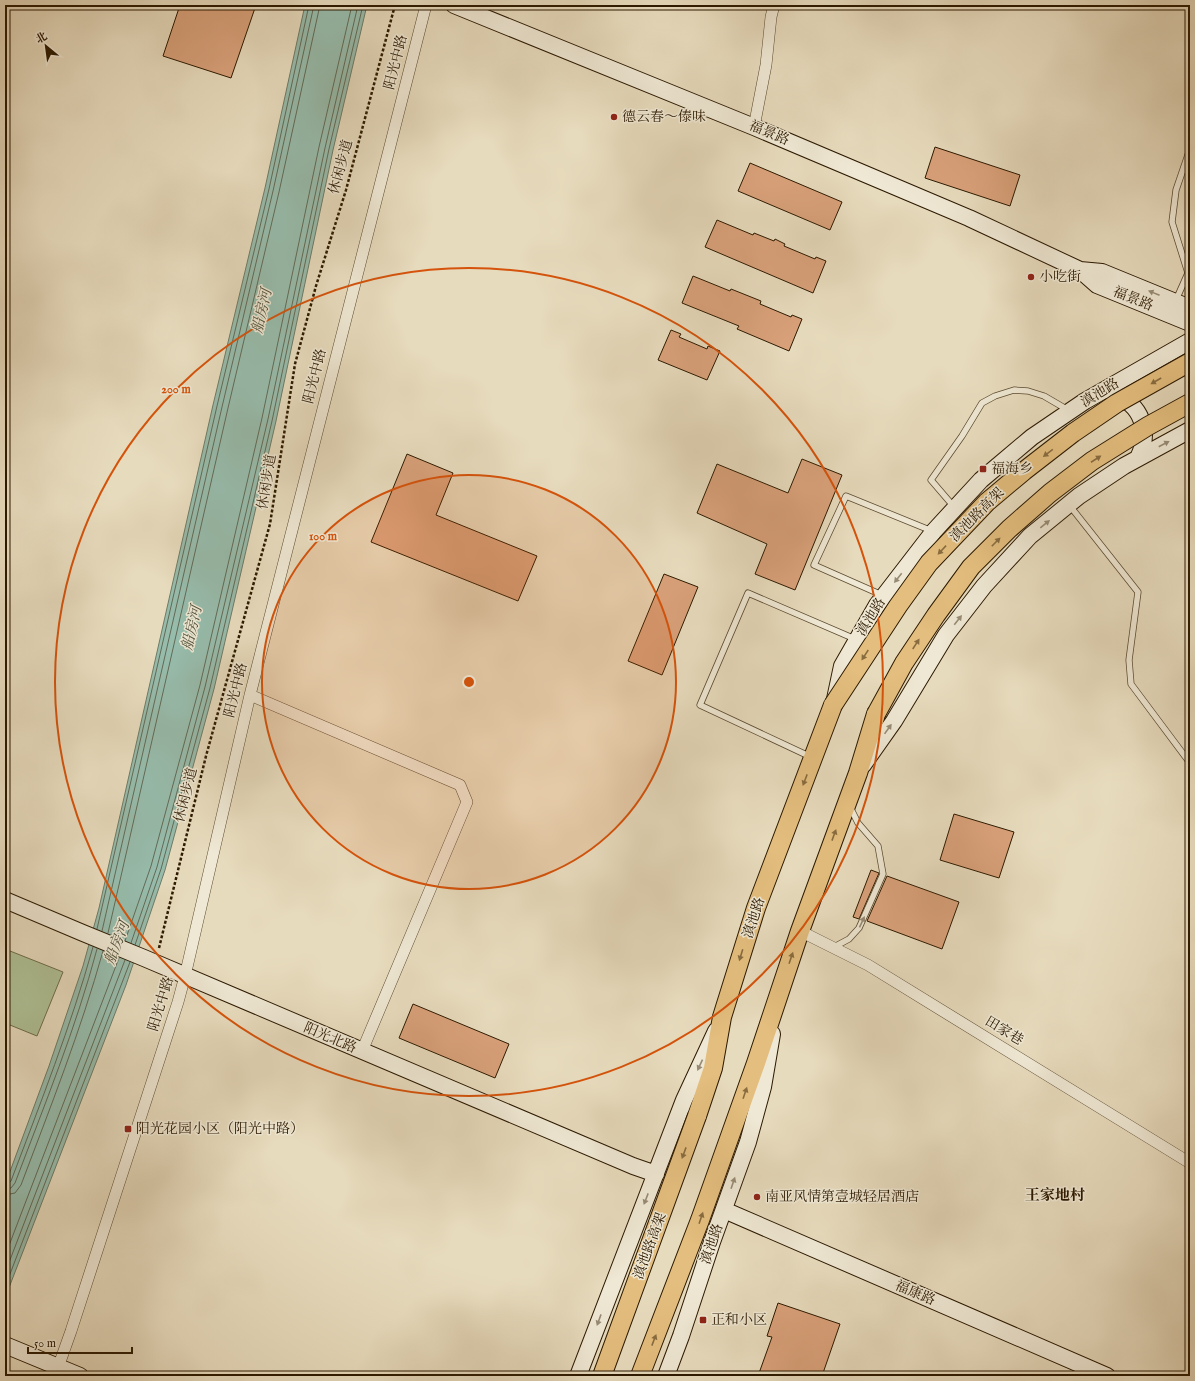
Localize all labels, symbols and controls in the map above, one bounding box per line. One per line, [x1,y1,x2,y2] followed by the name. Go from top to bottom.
[26,26,66,66] north arrow
[33,29,50,47] text: 北
[380,33,412,91] street label: 阳光中路
[622,108,706,126] place label: 德云春～傣味
[609,112,619,122] marker: 德云春～傣味
[746,117,792,149] street label: 福景路
[325,138,357,196] street label: 休闲步道
[1039,268,1081,286] place label: 小吃街
[1026,272,1036,282] marker: 小吃街
[1110,283,1156,315] street label: 福景路
[248,284,277,335] water label: 船房河
[1147,290,1159,296] one-way arrow
[299,347,331,405] street label: 阳光中路
[1077,374,1123,412] street label: 滇池路
[1150,377,1162,384] one-way arrow
[161,382,191,397] text: 200 m
[1158,441,1170,447] one-way arrow
[1042,448,1053,457] one-way arrow
[254,453,280,511] street label: 休闲步道
[1090,455,1102,462] one-way arrow
[991,460,1033,478] place label: 福海乡
[978,464,988,474] marker: 福海乡
[946,484,1008,546] street label: 滇池路高架
[1040,519,1051,528] one-way arrow
[309,529,338,544] text: 100 m
[991,537,1001,547] one-way arrow
[937,545,947,555] one-way arrow
[893,573,902,584] one-way arrow
[852,594,890,640] street label: 滇池路
[178,601,207,652] water label: 船房河
[954,614,962,625] one-way arrow
[913,638,920,650] one-way arrow
[862,649,869,660] one-way arrow
[220,661,252,719] street label: 阳光中路
[462,675,476,689] centre of rings
[884,724,892,734] one-way arrow
[170,766,202,824] street label: 休闲步道
[801,775,807,787] one-way arrow
[832,829,838,841] one-way arrow
[739,895,769,941] street label: 滇池路
[100,916,135,967] water label: 船房河
[859,916,865,927] one-way arrow
[738,949,744,961] one-way arrow
[788,952,794,964] one-way arrow
[144,975,178,1033] street label: 阳光中路
[981,1012,1027,1050] street label: 田家巷
[301,1019,359,1057] street label: 阳光北路
[697,1060,703,1071] one-way arrow
[743,1087,749,1099] one-way arrow
[136,1120,304,1138] place label: 阳光花园小区（阳光中路）
[123,1124,133,1134] marker: 阳光花园小区（阳光中路）
[680,1147,686,1159] one-way arrow
[731,1176,737,1188] one-way arrow
[1025,1186,1085,1205] district label: 王家地村
[765,1188,919,1206] place label: 南亚风情第壹城轻居酒店
[752,1192,762,1202] marker: 南亚风情第壹城轻居酒店
[642,1193,648,1205] one-way arrow
[630,1210,670,1282] street label: 滇池路高架
[698,1212,704,1224] one-way arrow
[697,1221,727,1267] street label: 滇池路
[892,1277,938,1309] street label: 福康路
[711,1311,767,1329] place label: 正和小区
[596,1314,602,1326] one-way arrow
[698,1315,708,1325] marker: 正和小区
[28,1329,132,1355] scale bar
[652,1333,658,1345] one-way arrow
[34,1336,56,1351] text: 50 m

